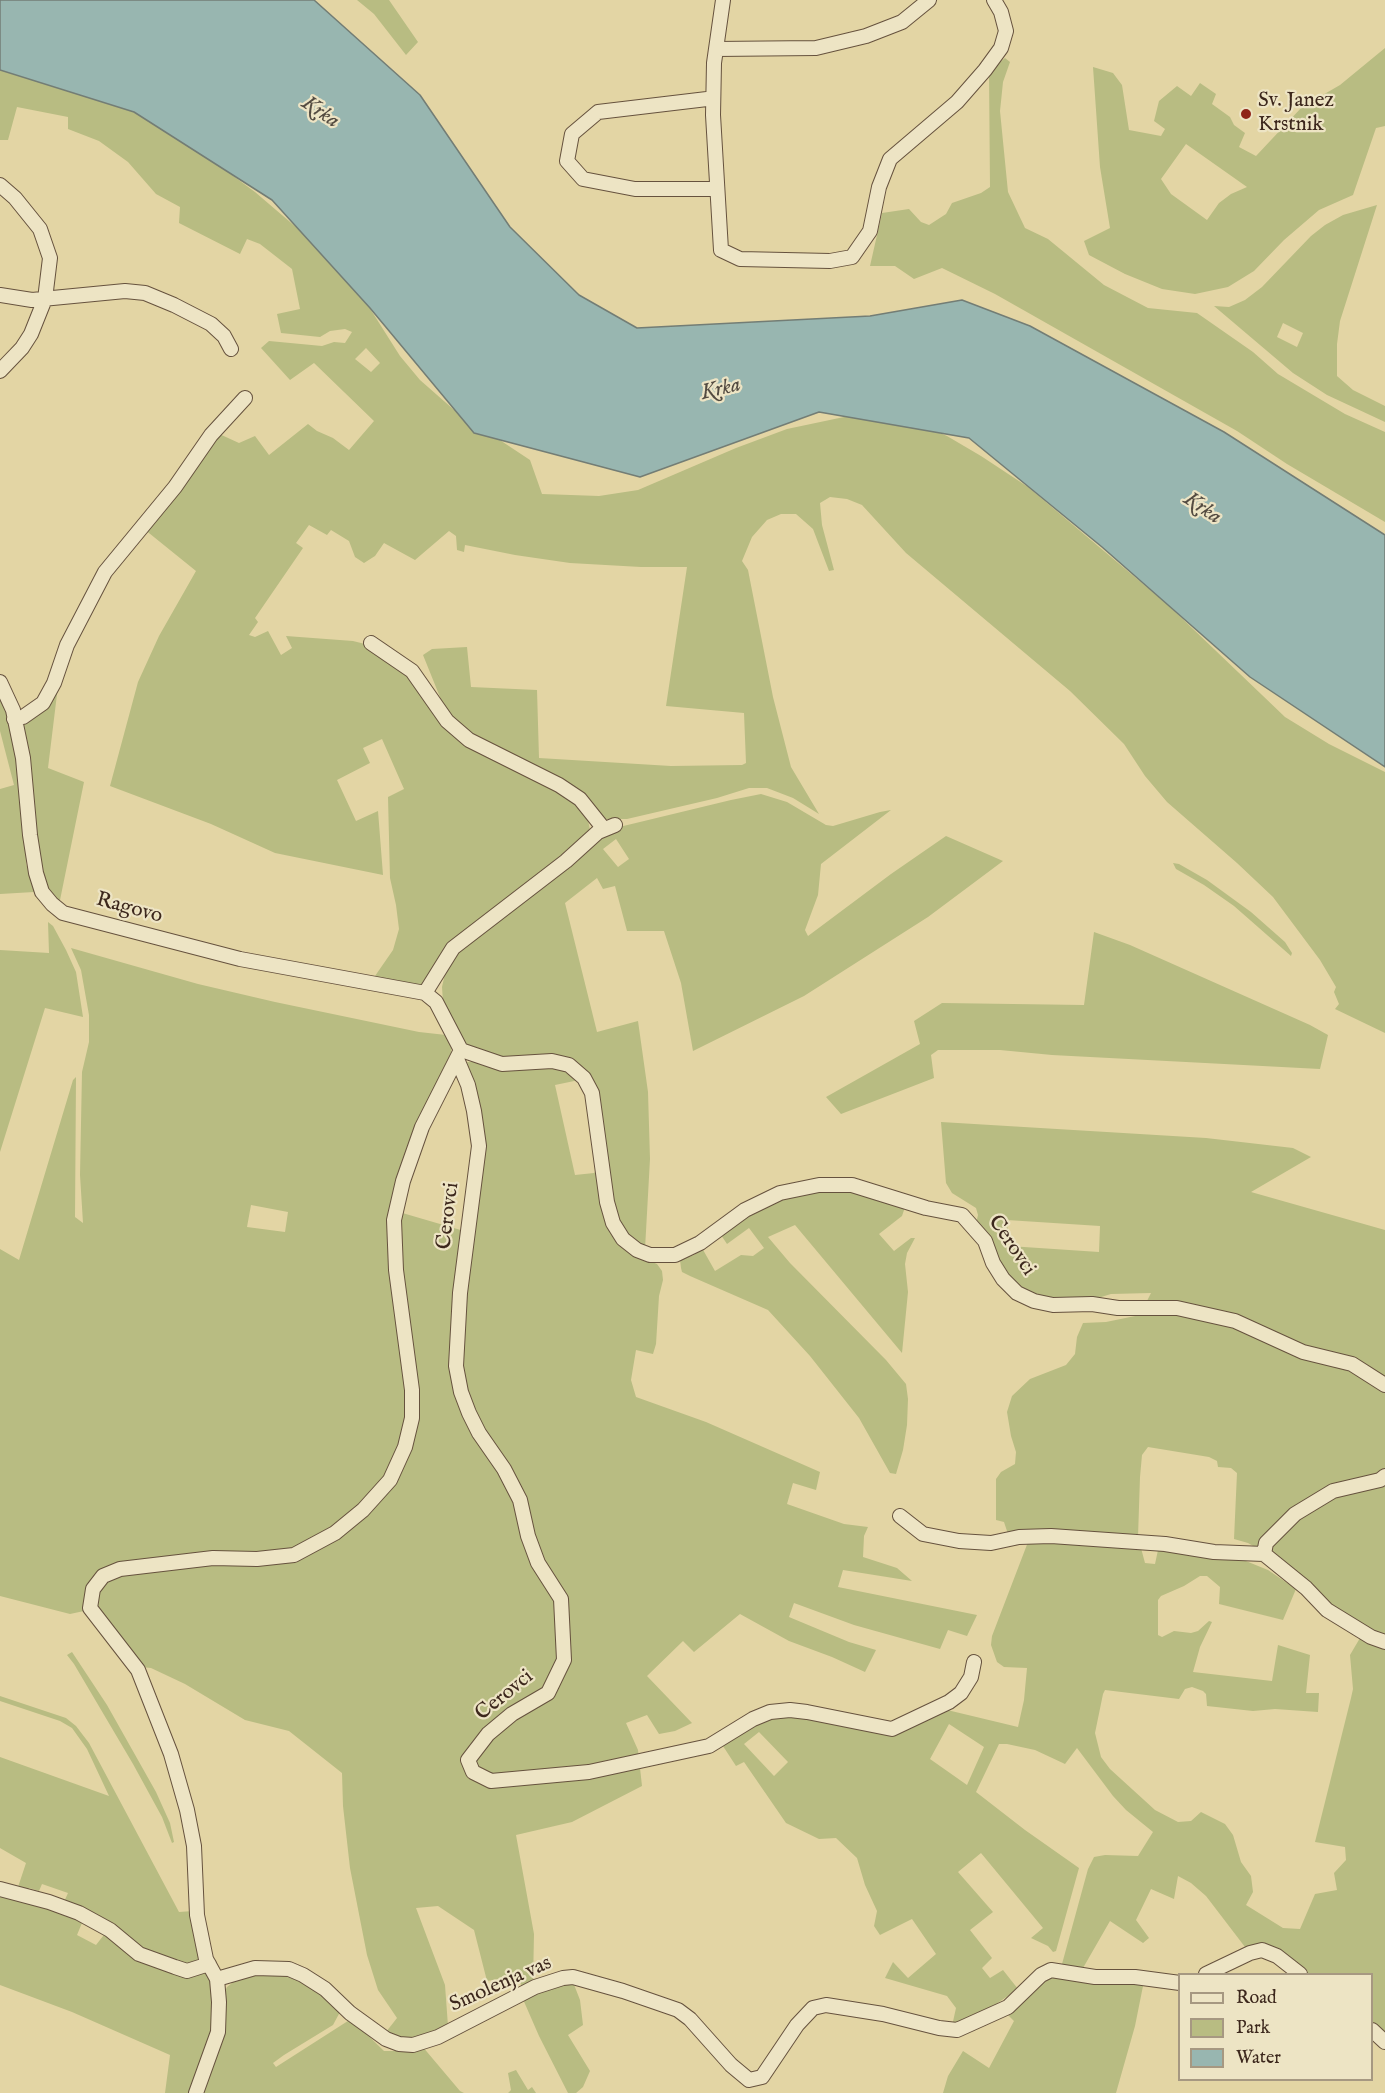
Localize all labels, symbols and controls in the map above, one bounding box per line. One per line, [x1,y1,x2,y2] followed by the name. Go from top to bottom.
[1258,89,1334,139] place label: Sv. Janez Krstnik
[296,91,344,135] water label: Krka
[1239,107,1253,121] marker: Sv. Janez Krstnik
[698,373,744,407] water label: Krka
[1178,487,1226,531] water label: Krka
[93,888,165,930] street label: Ragovo
[432,1181,466,1251] street label: Cerovci
[982,1211,1040,1281] street label: Cerovci
[471,1665,539,1727] street label: Cerovci
[446,1951,556,2019] street label: Smolenja vas
[1178,1973,1373,2081] legend
[1236,1987,1277,2010] text: Road
[1236,2017,1270,2040] text: Park
[1236,2047,1281,2070] text: Water

